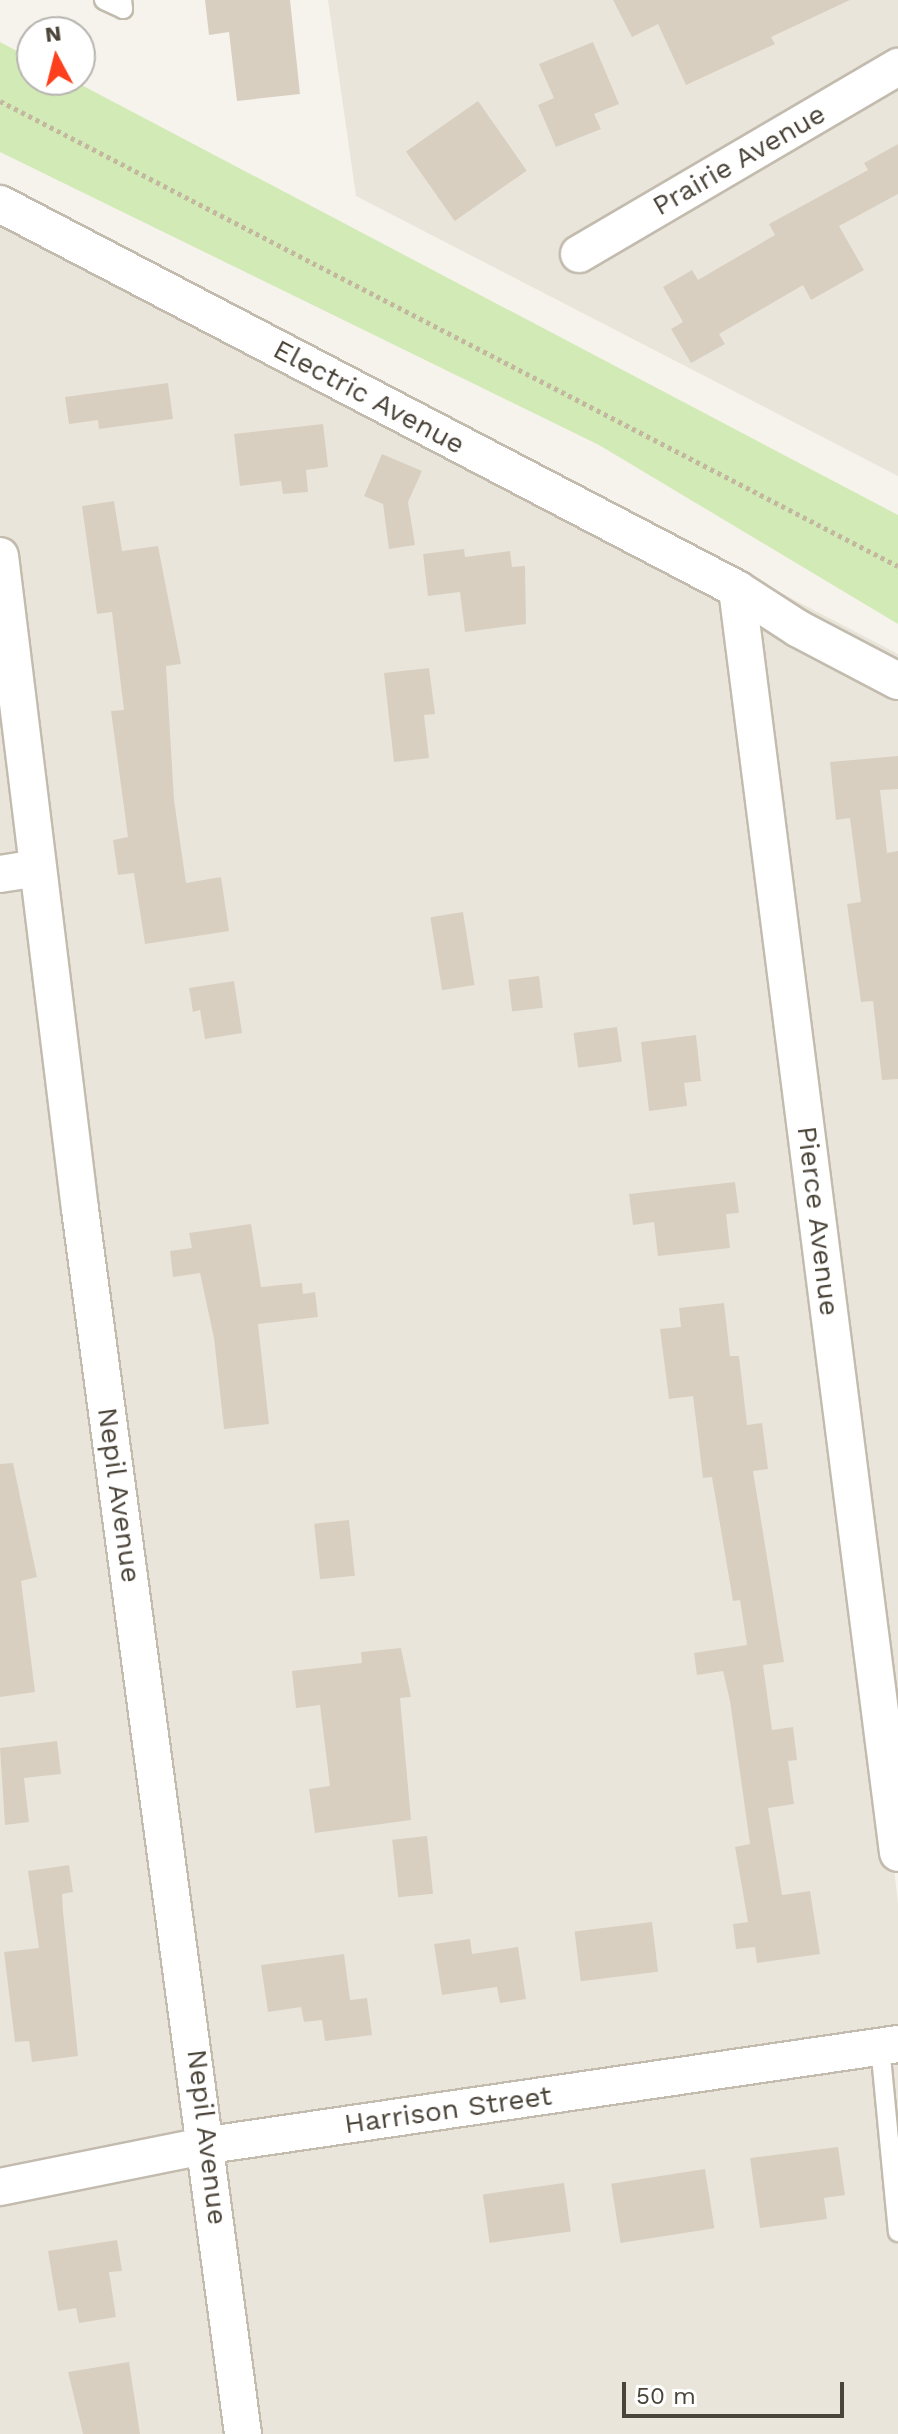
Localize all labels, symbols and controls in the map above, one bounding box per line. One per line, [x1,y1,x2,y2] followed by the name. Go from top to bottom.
[16,16,96,96] north arrow
[44,20,63,47] text: N
[646,97,832,223] street label: Prairie Avenue
[267,332,471,462] street label: Electric Avenue
[790,1124,846,1318] street label: Pierce Avenue
[90,1404,148,1586] street label: Nepil Avenue
[179,2046,235,2228] street label: Nepil Avenue
[342,2079,554,2141] street label: Harrison Street
[626,2366,848,2416] scale bar
[636,2382,696,2410] text: 50 m

